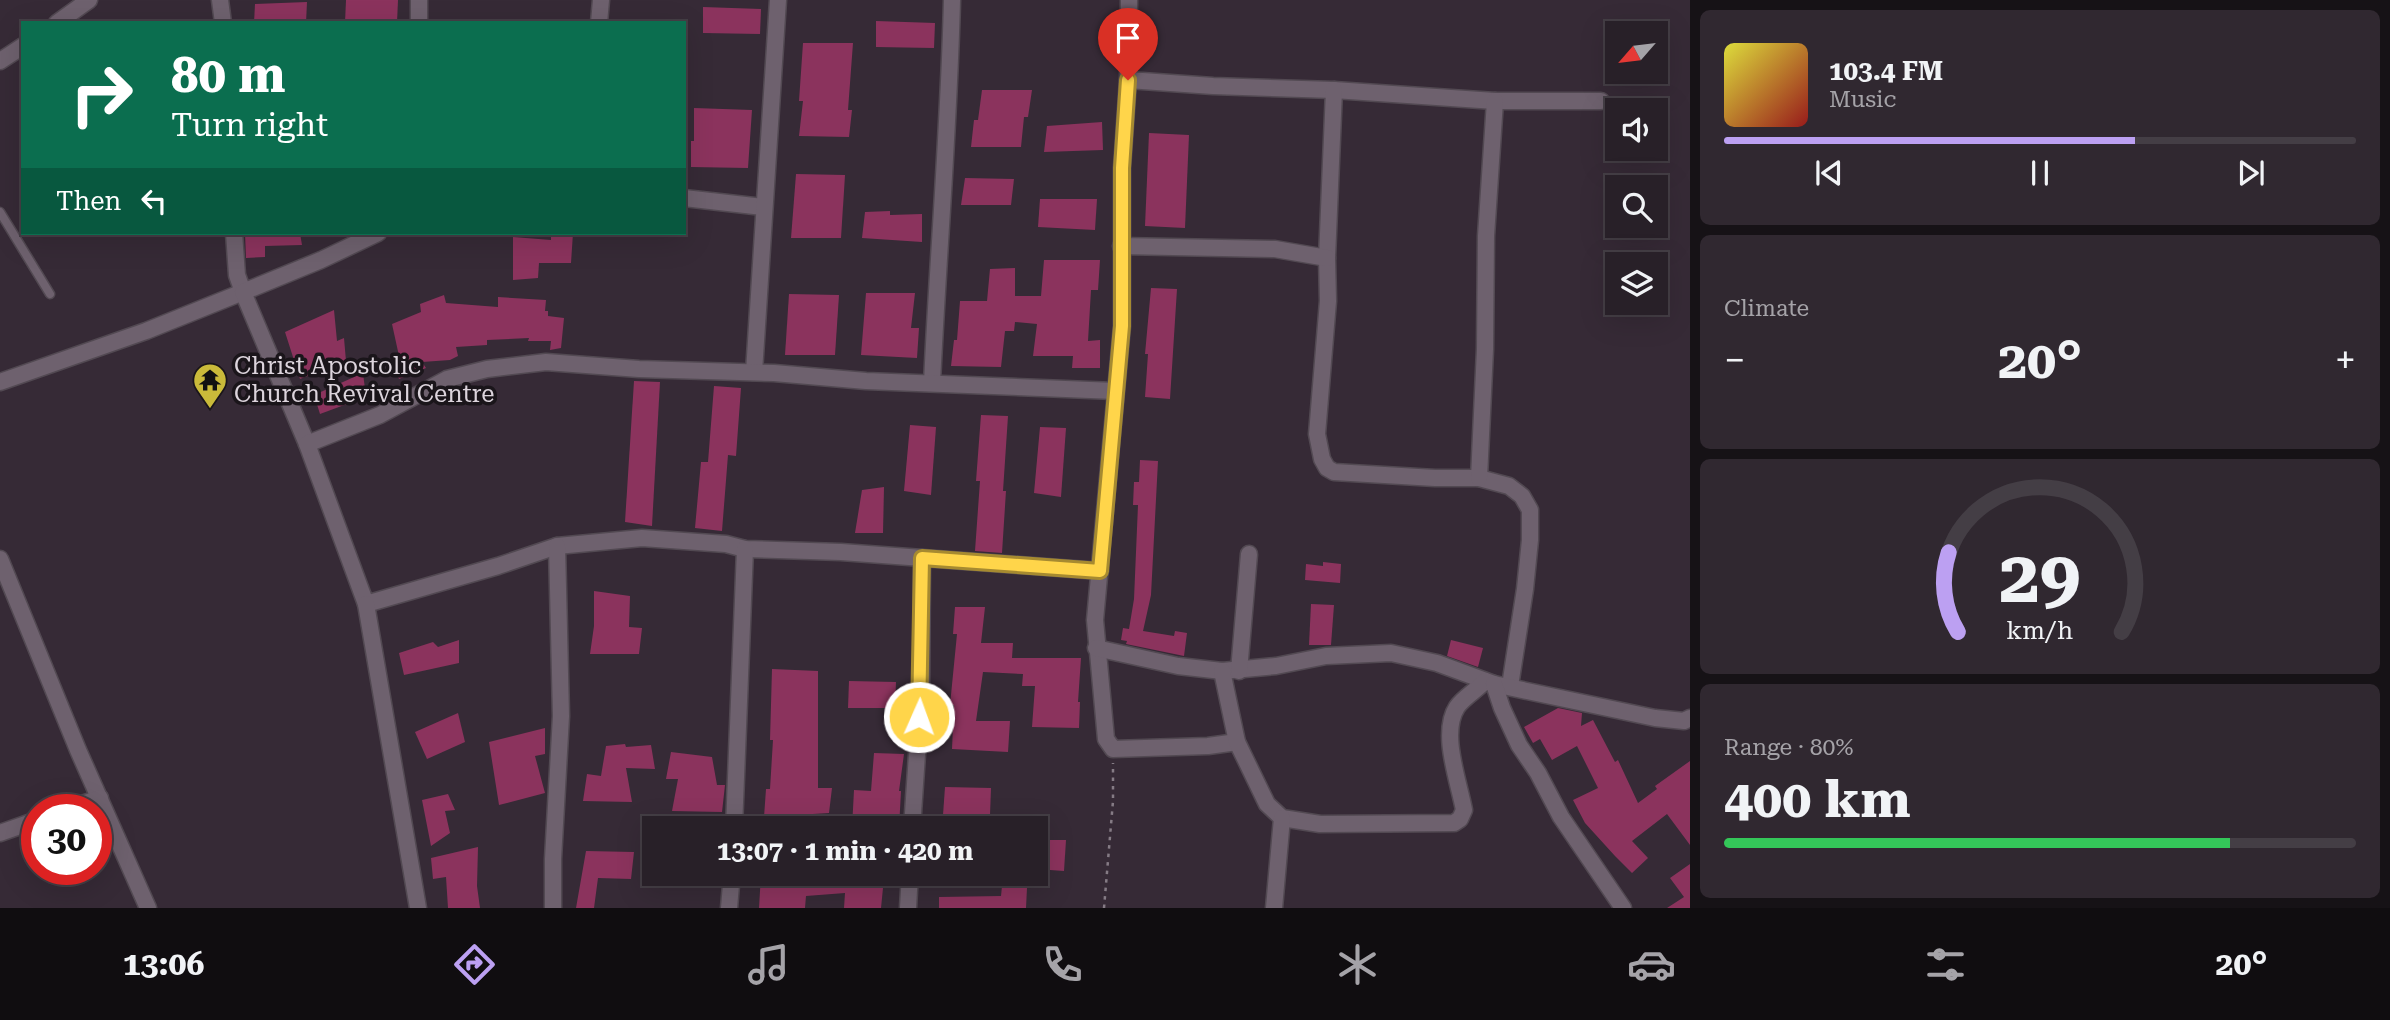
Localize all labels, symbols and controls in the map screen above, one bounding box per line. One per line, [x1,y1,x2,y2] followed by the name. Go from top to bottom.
[1098,8,1158,80] pin
[1109,19,1147,57] icon: arrive
[1605,21,1668,84] north arrow
[1605,21,1668,315] map controls
[171,47,286,104] text: 80 m
[56,49,147,140] icon: right
[1829,56,1943,86] text: 103.4 FM
[1829,86,1896,113] text: Music
[1605,98,1668,161] button: sound
[171,106,328,144] text: Turn right
[1810,154,1848,192] icon: previous
[2021,154,2059,192] icon: pause
[2232,154,2270,192] icon: next
[1605,175,1668,238] button: search
[135,182,173,220] icon: left
[56,186,121,216] text: Then
[1605,252,1668,315] button: layers
[1724,295,1809,322] text: Climate
[1998,330,2082,391] text: 20°
[1724,338,1745,382] text: −
[2335,338,2356,382] text: +
[234,352,495,408] place label: Christ Apostolic Church Revival Centre
[191,361,229,410] temple icon: Christ Apostolic Church Revival Centre
[1999,536,2081,621] text: 29
[2007,616,2073,645] text: km/h
[882,680,956,754] position arrow
[1724,734,1853,761] text: Range · 80%
[1724,769,1911,830] text: 400 km
[21,794,112,885] speed limit sign: 30
[717,836,973,866] text: 13:07 · 1 min · 420 m
[450,940,499,989] icon: directions
[744,940,793,989] icon: music
[1038,940,1087,989] icon: phone
[1333,940,1382,989] icon: climate
[1627,940,1676,989] icon: car
[1921,940,1970,989] icon: filters
[123,945,204,983] text: 13:06
[2216,945,2267,983] text: 20°

